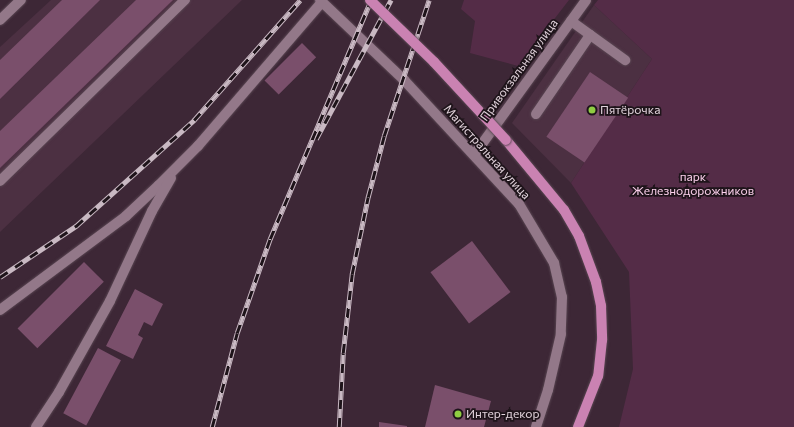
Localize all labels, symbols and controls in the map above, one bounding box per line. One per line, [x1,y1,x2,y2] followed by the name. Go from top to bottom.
[477,16,561,124] street label: Привокзальная улица
[441,102,533,202] street label: Магистральная улица
[600,103,660,117] place label: Пятёрочка
[587,105,597,115] marker: Пятёрочка
[632,170,754,198] park label: парк Железнодорожников
[466,407,540,421] place label: Интер-декор
[453,409,463,419] marker: Интер-декор

